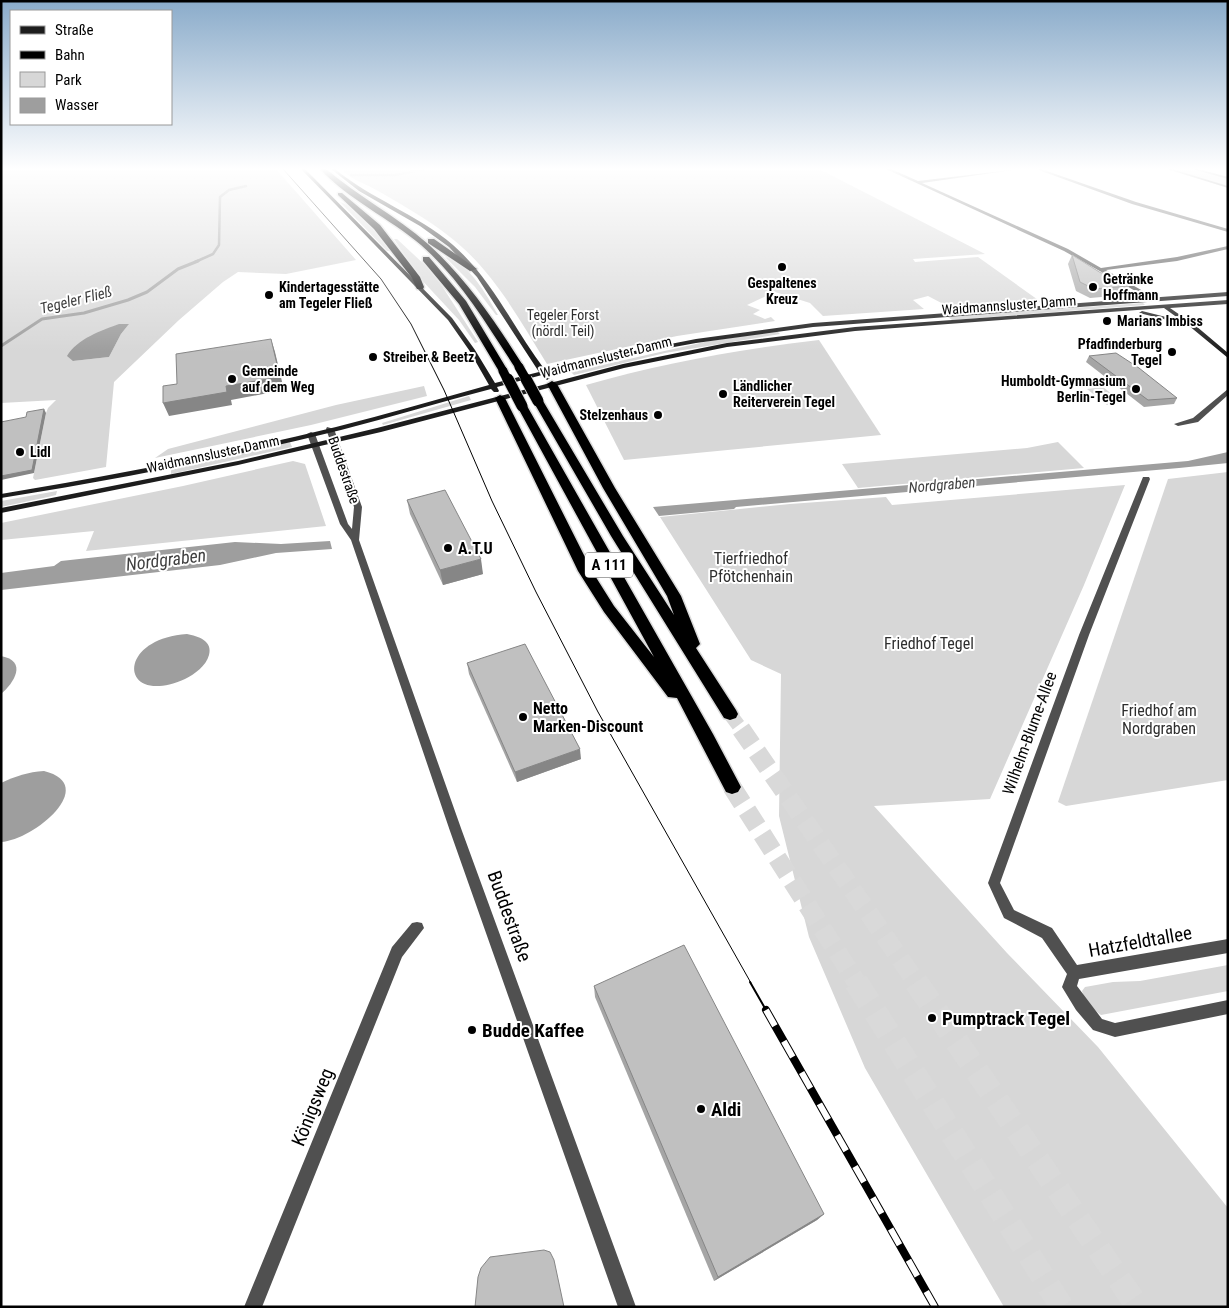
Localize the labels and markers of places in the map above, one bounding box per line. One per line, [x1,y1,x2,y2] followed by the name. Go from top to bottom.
[776,261,788,273] marker: Gespaltenes Kreuz
[1103,271,1159,303] place label: Getränke Hoffmann
[747,275,817,307] place label: Gespaltenes Kreuz
[279,279,380,311] place label: Kindertagesstätte am Tegeler Fließ
[1087,281,1099,293] marker: Getränke Hoffmann
[263,289,275,301] marker: Kindertagesstätte am Tegeler Fließ
[1117,313,1203,329] place label: Marians Imbiss
[1101,315,1113,327] marker: Marians Imbiss
[1078,336,1162,368] place label: Pfadfinderburg Tegel
[1166,346,1178,358] marker: Pfadfinderburg Tegel
[383,349,474,365] place label: Streiber & Beetz
[367,351,379,363] marker: Streiber & Beetz
[242,363,315,395] place label: Gemeinde auf dem Weg
[226,373,238,385] marker: Gemeinde auf dem Weg
[1001,373,1126,405] place label: Humboldt-Gymnasium Berlin-Tegel
[733,378,835,410] place label: Ländlicher Reiterverein Tegel
[1130,383,1142,395] marker: Humboldt-Gymnasium Berlin-Tegel
[717,388,729,400] marker: Ländlicher Reiterverein Tegel
[579,407,648,423] place label: Stelzenhaus
[652,409,664,421] marker: Stelzenhaus
[30,444,51,460] place label: Lidl
[14,446,26,458] marker: Lidl
[458,539,493,558] place label: A.T.U
[442,542,454,554] marker: A.T.U
[533,699,643,736] place label: Netto Marken-Discount
[517,711,529,723] marker: Netto Marken-Discount
[942,1007,1070,1030] place label: Pumptrack Tegel
[926,1012,938,1024] marker: Pumptrack Tegel
[482,1019,584,1042] place label: Budde Kaffee
[466,1024,478,1036] marker: Budde Kaffee
[711,1098,741,1121] place label: Aldi
[695,1103,707,1115] marker: Aldi

